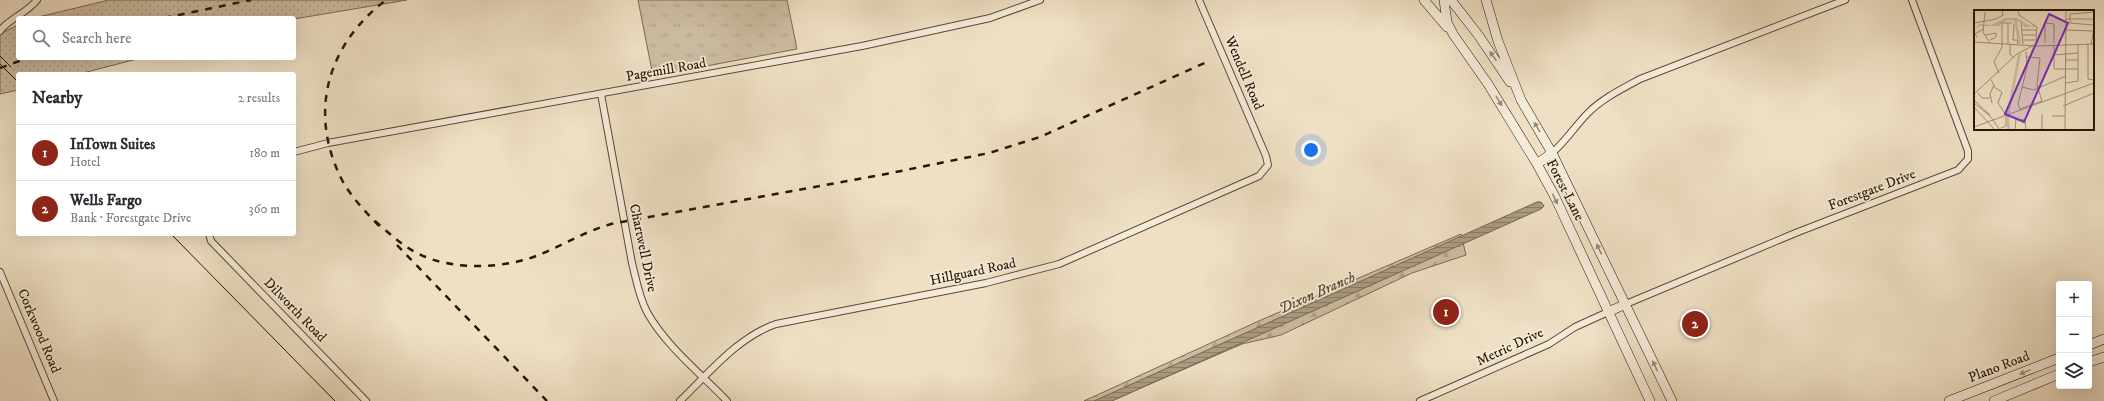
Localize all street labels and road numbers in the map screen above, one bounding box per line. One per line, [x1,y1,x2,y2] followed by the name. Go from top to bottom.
[1220,32,1268,113] street label: Wendell Road
[624,54,708,86] street label: Pagemill Road
[1542,156,1588,224] street label: Forest Lane
[1826,165,1918,215] street label: Forestgate Drive
[625,202,661,294] street label: Chartwell Drive
[928,254,1018,290] street label: Hillguard Road
[260,274,330,346] street label: Dilworth Road
[13,286,65,376] street label: Corkwood Road
[1474,324,1547,370] street label: Metric Drive
[1966,347,2032,387] street label: Plano Road

